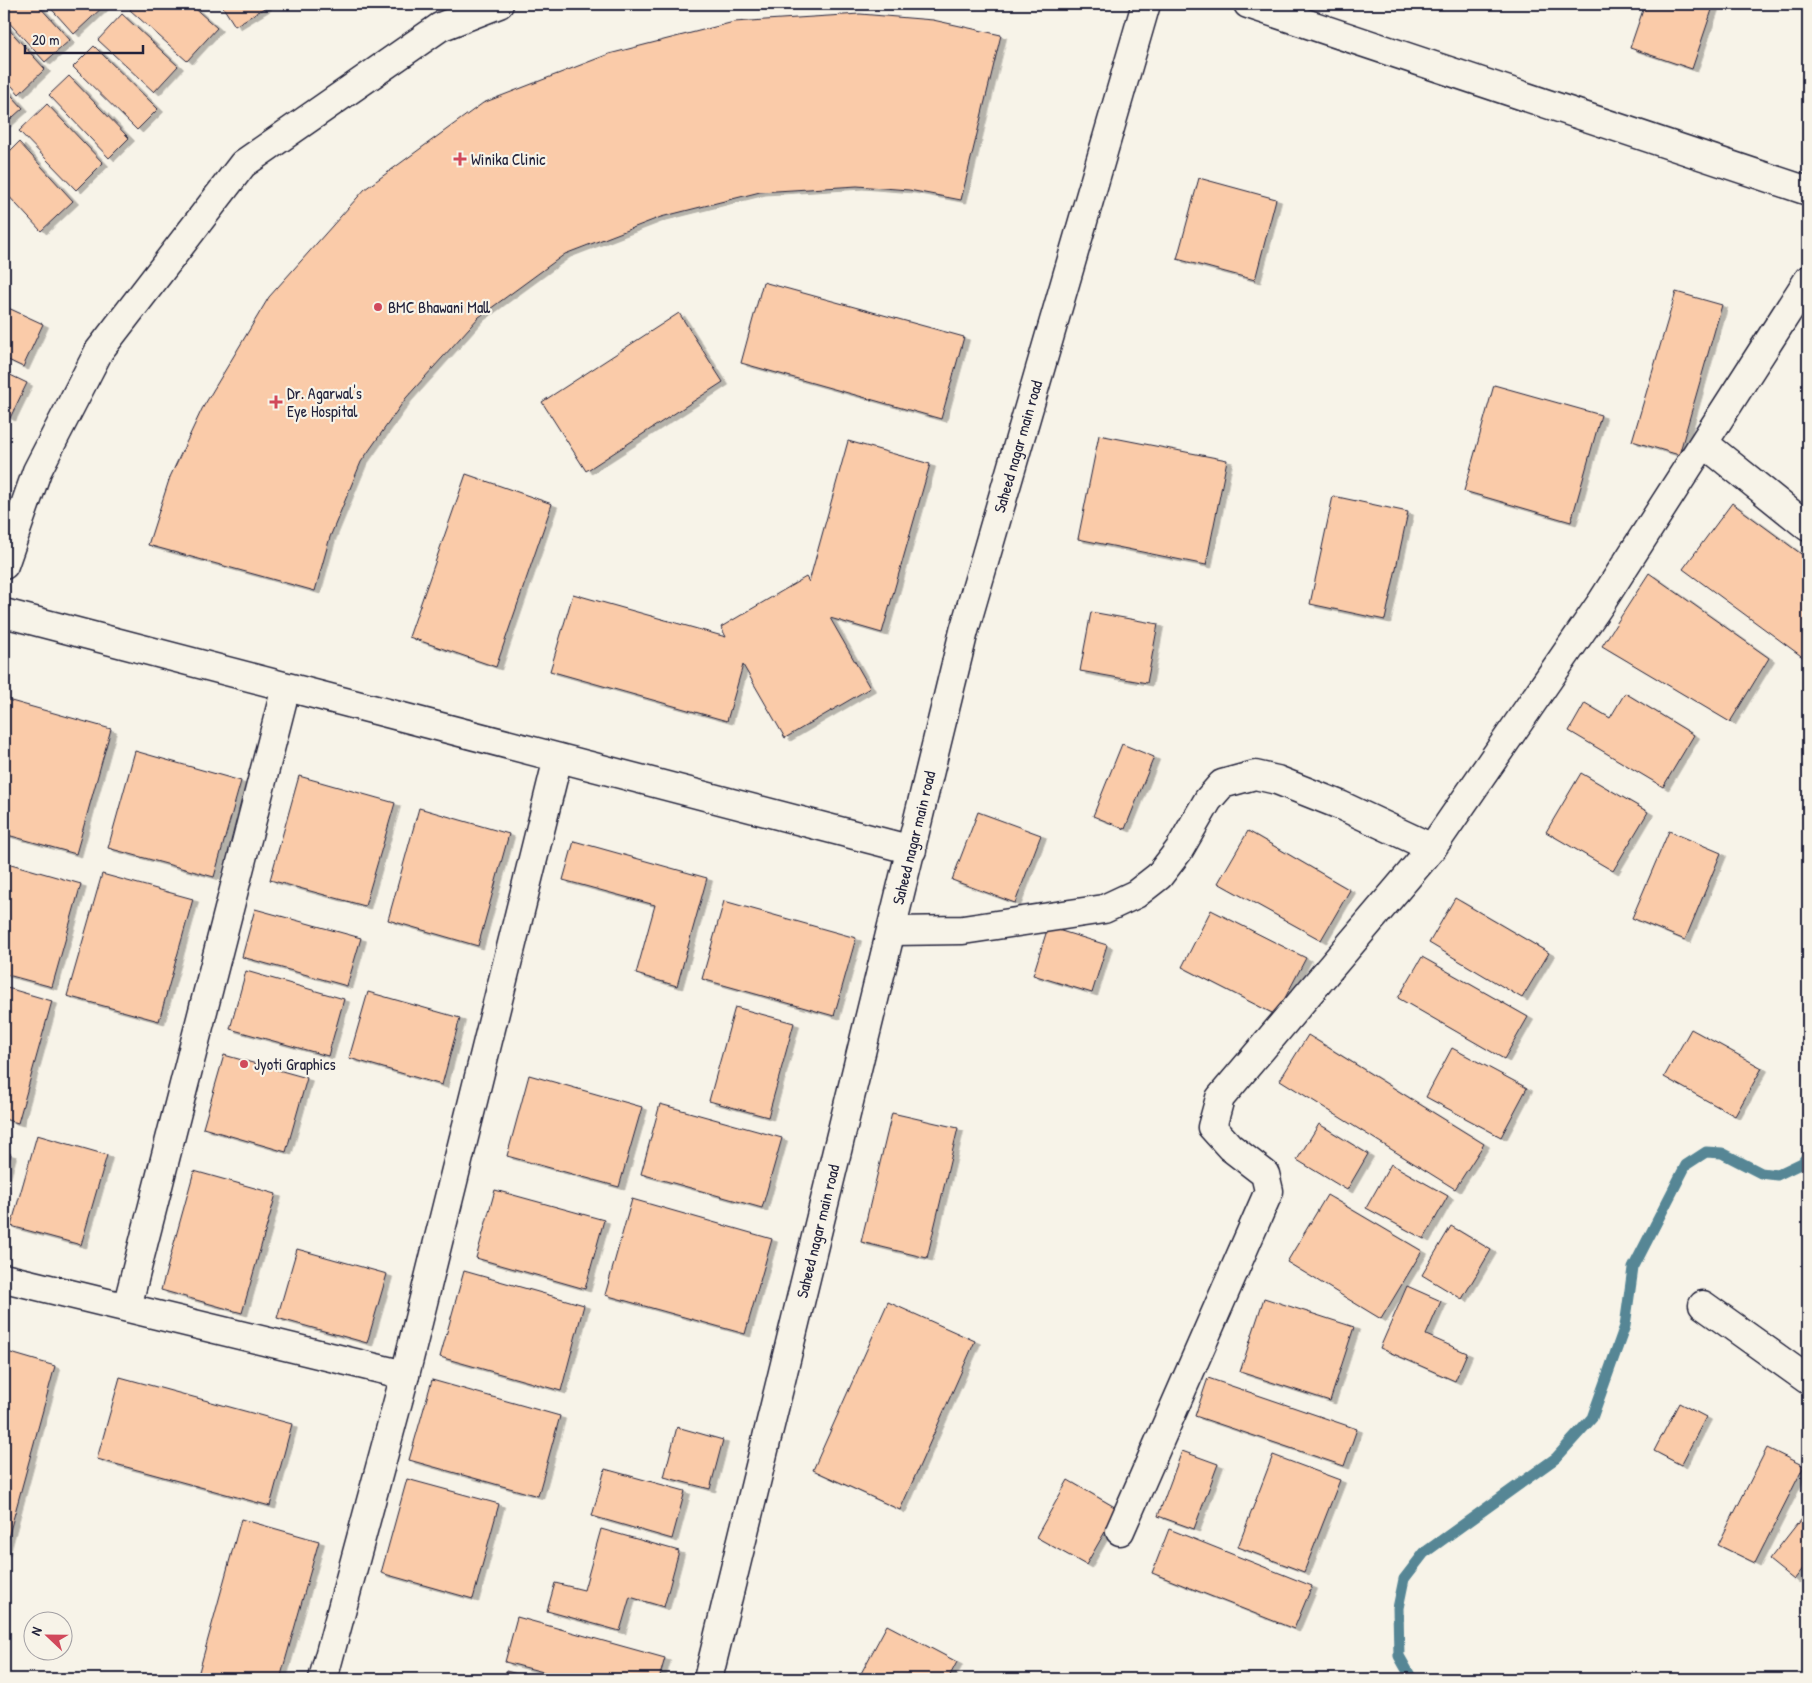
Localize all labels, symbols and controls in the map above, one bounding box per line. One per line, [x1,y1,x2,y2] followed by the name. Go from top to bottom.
[25,22,142,54] scale bar
[32,29,59,50] text: 20 m
[471,148,546,170] place label: Winika Clinic
[453,152,467,166] marker: Winika Clinic
[388,296,490,318] place label: BMC Bhawani Mall
[372,301,384,313] marker: BMC Bhawani Mall
[988,378,1047,515] street label: Saheed nagar main road
[287,382,362,422] place label: Dr. Agarwal's Eye Hospital
[269,395,283,409] marker: Dr. Agarwal's Eye Hospital
[887,769,940,907] street label: Saheed nagar main road
[254,1053,336,1075] place label: Jyoti Graphics
[238,1058,250,1070] marker: Jyoti Graphics
[790,1162,844,1300] street label: Saheed nagar main road
[22,1610,72,1660] north arrow
[25,1623,46,1638] text: N

